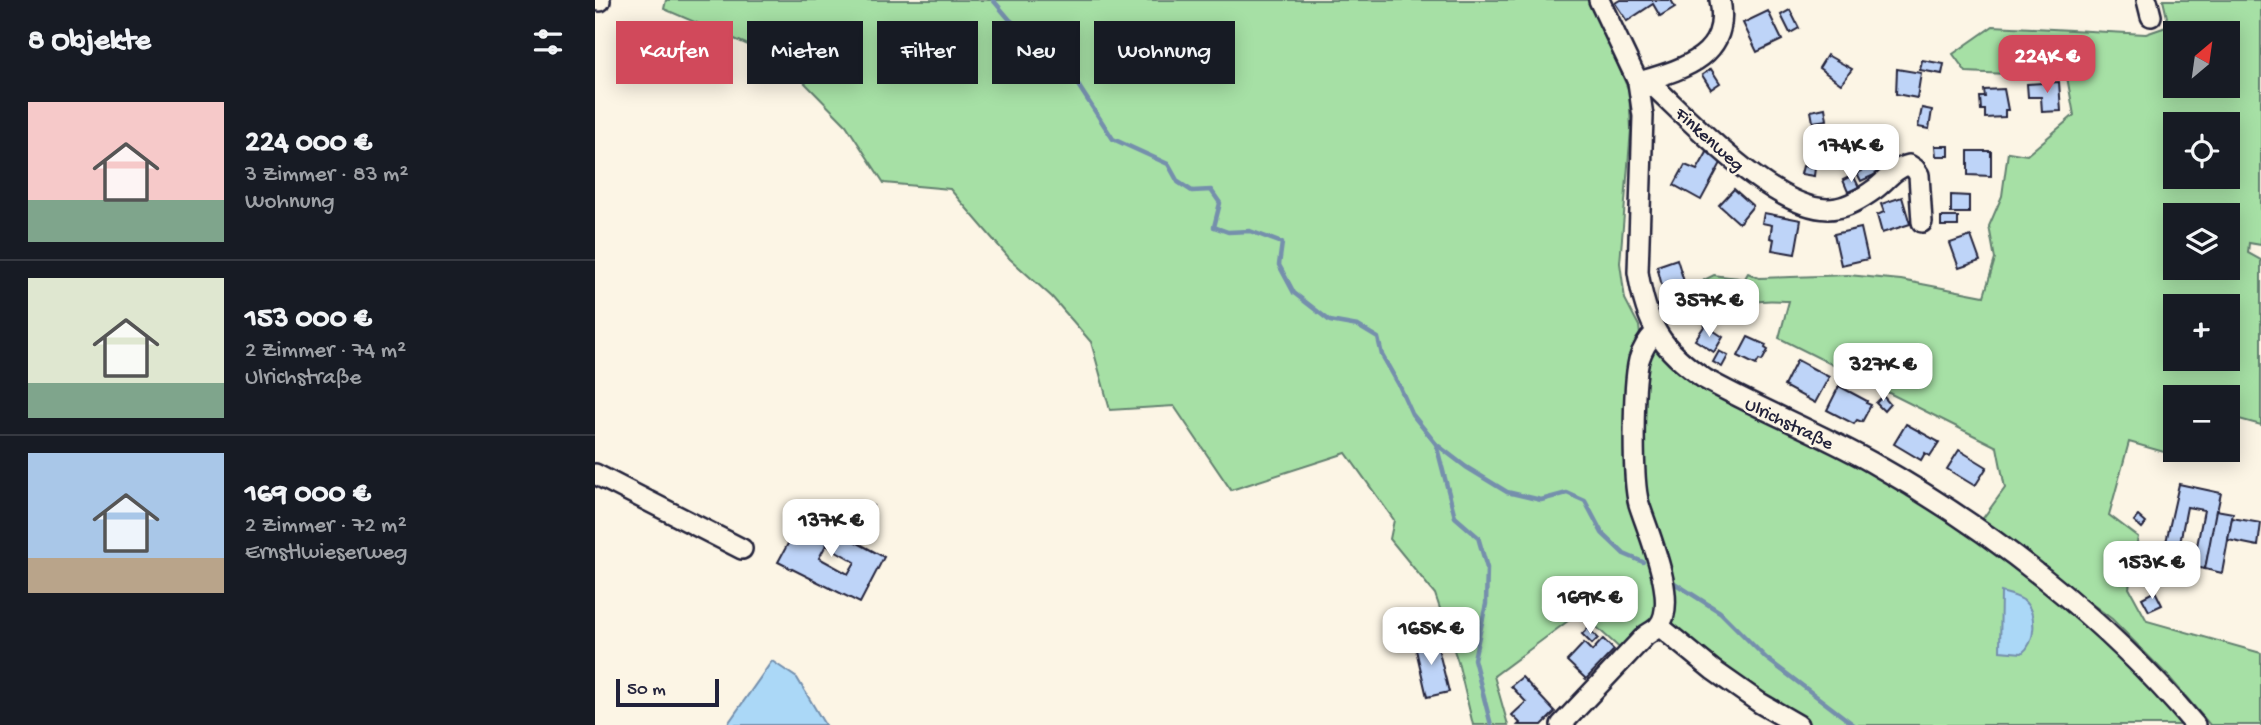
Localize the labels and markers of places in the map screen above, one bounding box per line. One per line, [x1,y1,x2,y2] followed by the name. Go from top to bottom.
[1990,36,2104,95] pin: 224K €
[1794,124,1908,184] pin: 174K €
[1652,280,1766,339] pin: 357K €
[1826,344,1940,403] pin: 327K €
[774,500,888,559] pin: 137K €
[2095,542,2209,601] pin: 153K €
[1533,576,1647,636] pin: 169K €
[1374,608,1488,667] pin: 165K €

